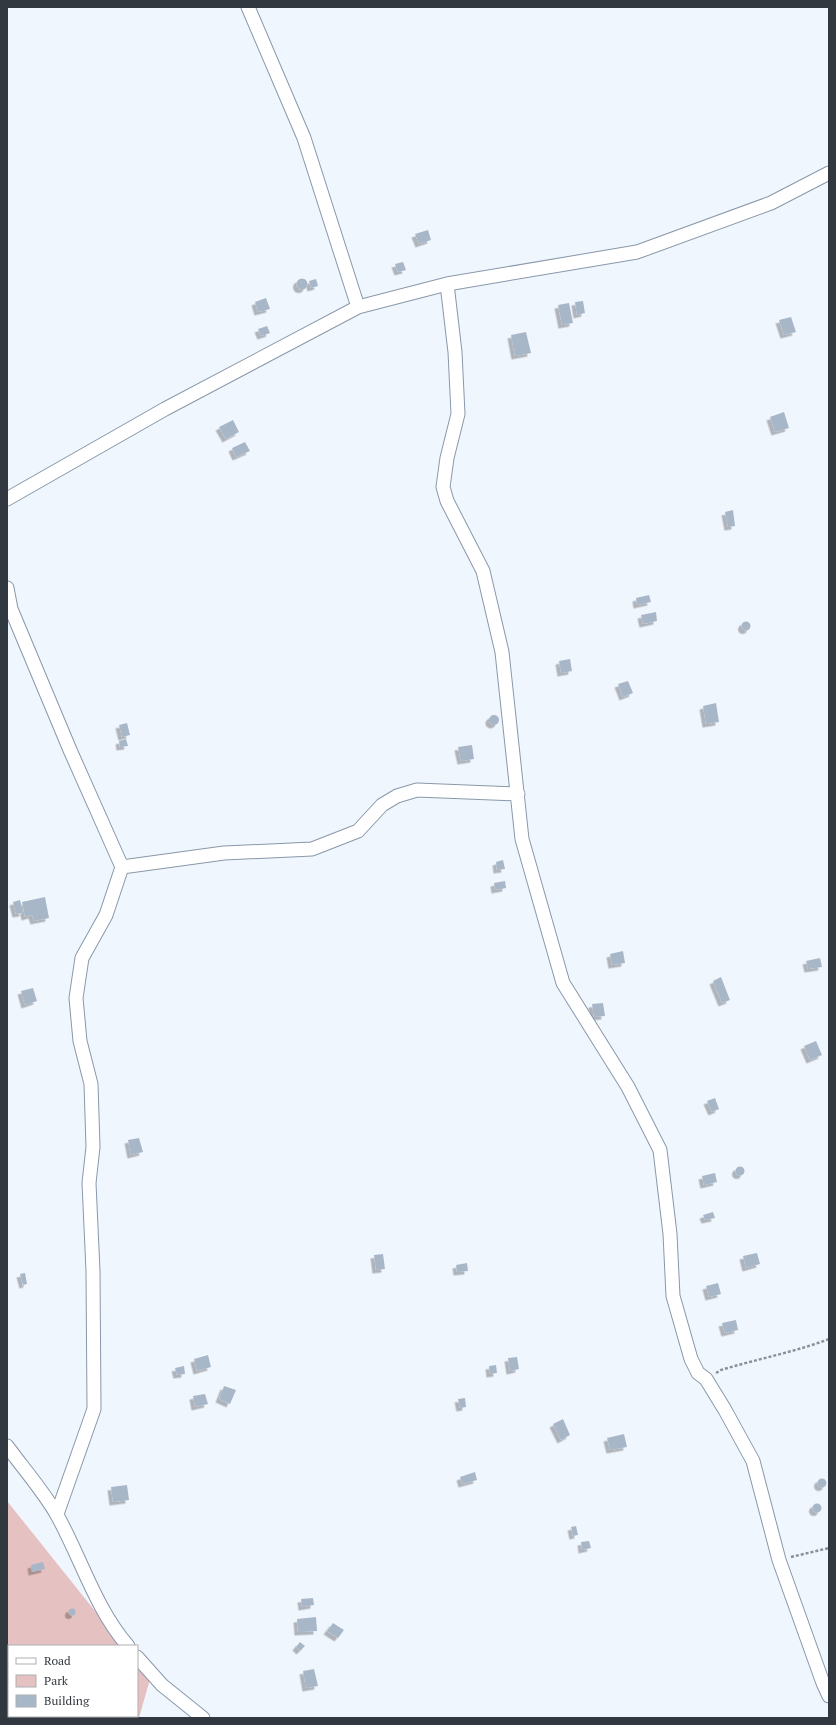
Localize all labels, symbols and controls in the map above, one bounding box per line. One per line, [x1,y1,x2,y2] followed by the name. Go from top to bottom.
[8,1645,138,1717] legend
[44,1653,71,1668] text: Road
[44,1673,69,1688] text: Park
[44,1693,90,1708] text: Building

